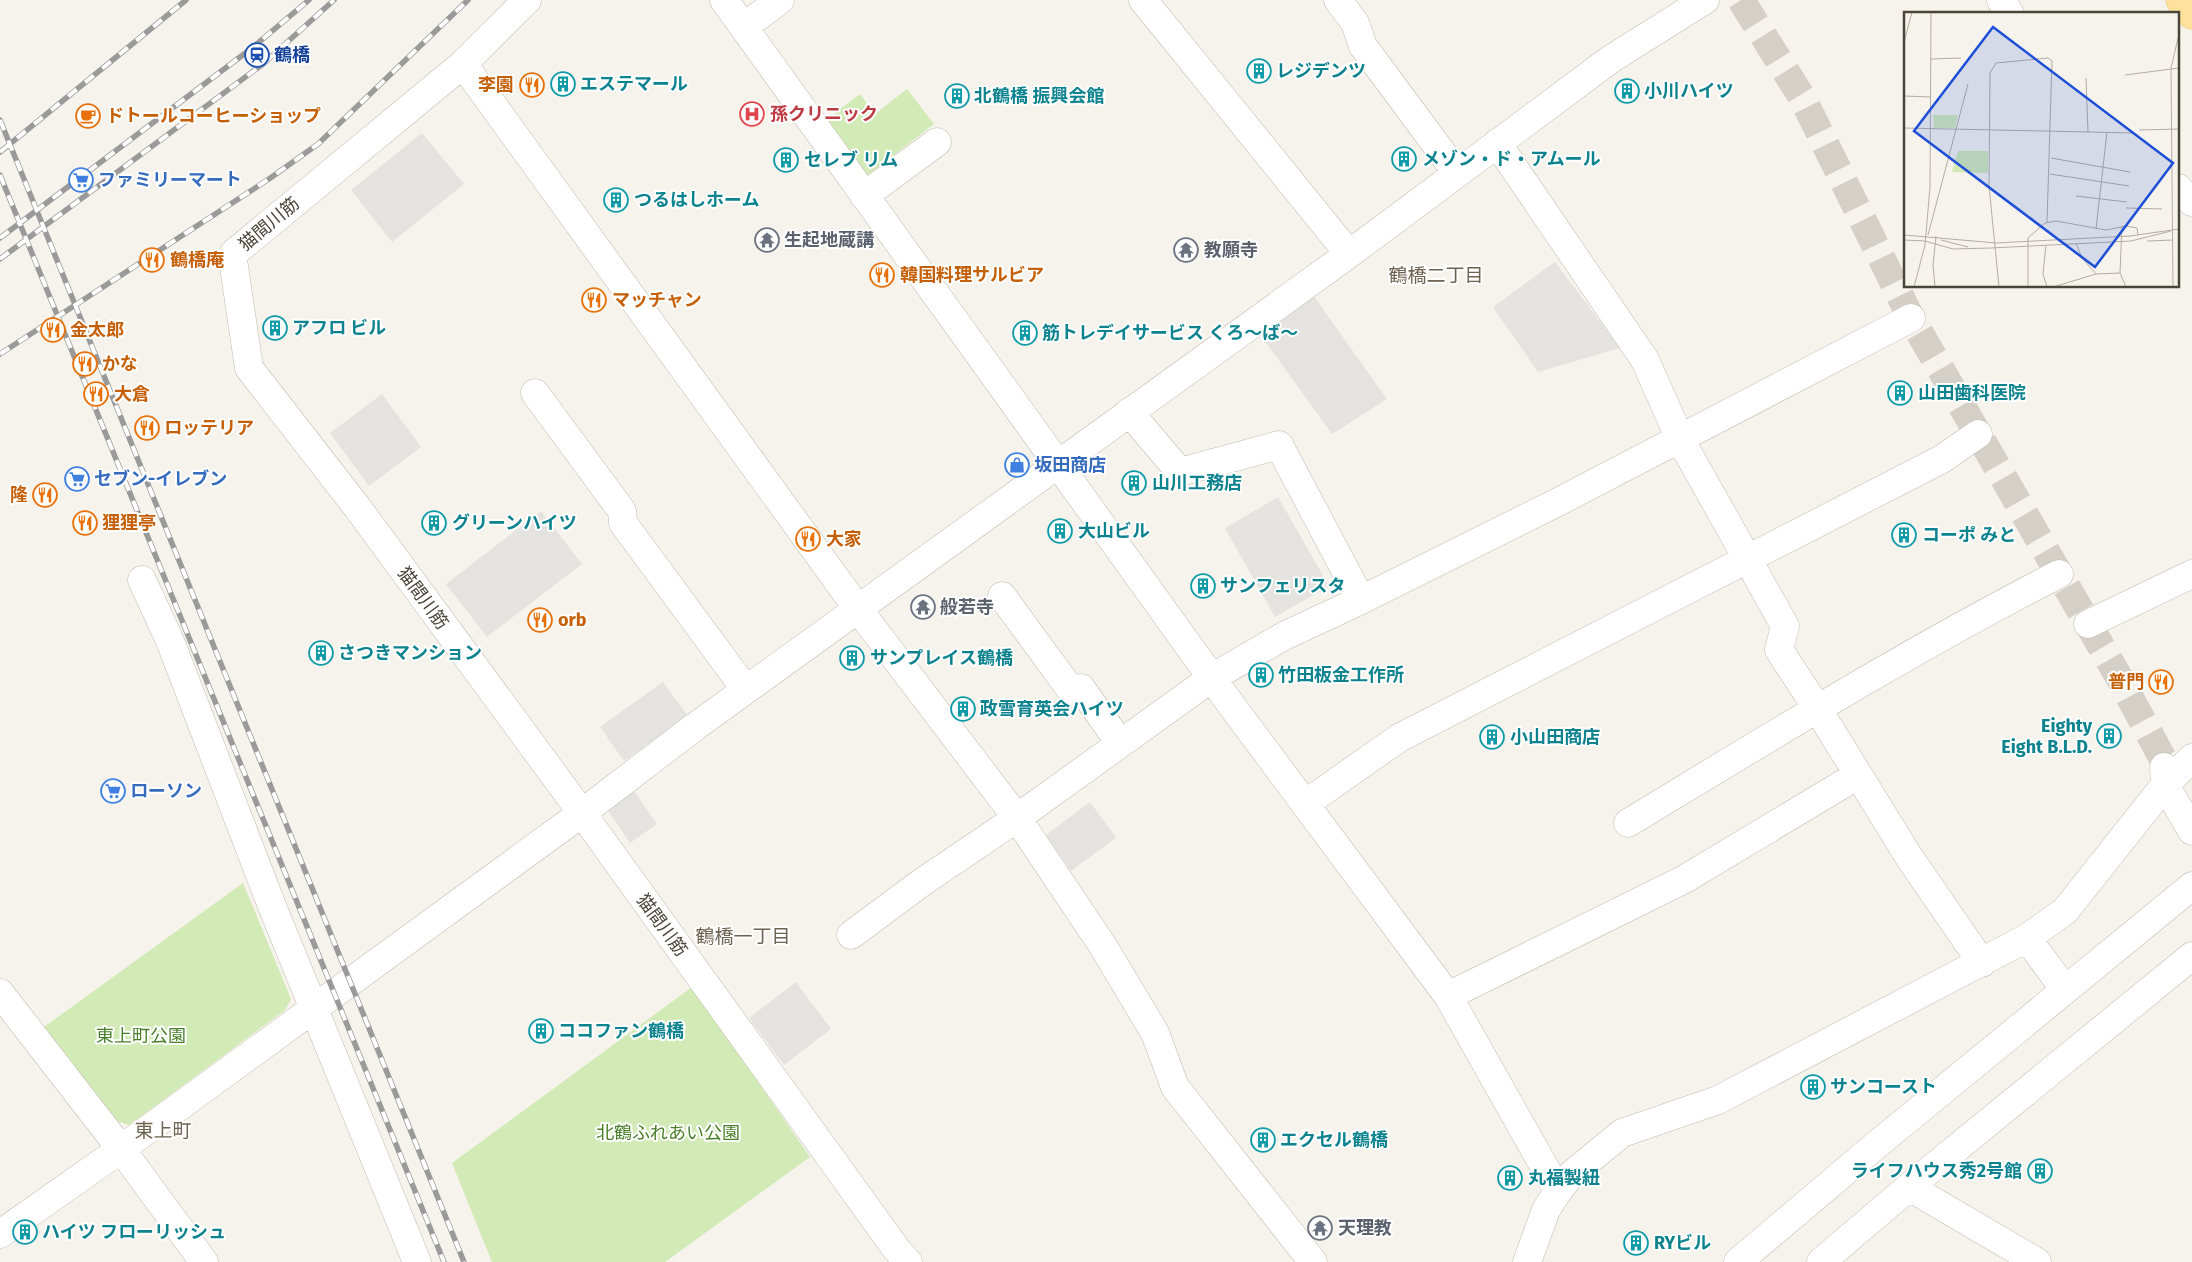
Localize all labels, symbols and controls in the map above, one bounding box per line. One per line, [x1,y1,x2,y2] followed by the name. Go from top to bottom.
[1904,12,2180,288] inset map
[244,42,270,68] station icon: 鶴橋
[274,44,310,66] place label: 鶴橋
[1246,58,1272,84] building icon: レジデンツ
[1276,60,1366,82] place label: レジデンツ
[550,71,576,97] building icon: エステマール
[519,72,545,98] restaurant icon: 李園
[580,73,688,95] place label: エステマール
[478,74,514,96] place label: 李園
[1614,78,1640,104] building icon: 小川ハイツ
[1644,80,1734,102] place label: 小川ハイツ
[944,83,970,109] building icon: 北鶴橋 振興会館
[974,85,1104,107] place label: 北鶴橋 振興会館
[739,101,765,127] hospital icon: 孫クリニック
[75,103,101,129] cafe icon: ドトールコーヒーショップ
[770,103,878,125] place label: 孫クリニック
[106,105,321,127] place label: ドトールコーヒーショップ
[1391,146,1417,172] building icon: メゾン・ド・アムール
[773,147,799,173] building icon: セレブ リム
[1422,148,1601,170] place label: メゾン・ド・アムール
[804,149,898,171] place label: セレブ リム
[68,167,94,193] supermarket icon: ファミリーマート
[98,169,242,191] place label: ファミリーマート
[603,187,629,213] building icon: つるはしホーム
[634,189,759,211] place label: つるはしホーム
[234,192,304,256] street label: 猫間川筋
[754,227,780,253] temple icon: 生起地蔵講
[784,229,874,251] place label: 生起地蔵講
[1173,237,1199,263] temple icon: 教願寺
[1204,239,1258,261] place label: 教願寺
[139,247,165,273] restaurant icon: 鶴橋庵
[170,249,224,271] place label: 鶴橋庵
[869,262,895,288] restaurant icon: 韓国料理サルビア
[900,264,1044,286] place label: 韓国料理サルビア
[1388,264,1484,287] district label: 鶴橋二丁目
[581,287,607,313] restaurant icon: マッチャン
[612,289,702,311] place label: マッチャン
[262,315,288,341] building icon: アフロ ビル
[40,317,66,343] restaurant icon: 金太郎
[292,317,386,339] place label: アフロ ビル
[70,319,124,341] place label: 金太郎
[1012,320,1038,346] building icon: 筋トレデイサービス くろ〜ば〜
[1042,322,1298,344] place label: 筋トレデイサービス くろ〜ば〜
[72,351,98,377] restaurant icon: かな
[102,353,138,375] place label: かな
[1887,380,1913,406] building icon: 山田歯科医院
[83,381,109,407] restaurant icon: 大倉
[1918,382,2026,404] place label: 山田歯科医院
[114,383,150,405] place label: 大倉
[134,415,160,441] restaurant icon: ロッテリア
[164,417,254,439] place label: ロッテリア
[1004,452,1030,478] shop icon: 坂田商店
[1034,454,1106,476] place label: 坂田商店
[64,466,90,492] supermarket icon: セブン-イレブン
[94,468,227,490] place label: セブン-イレブン
[1121,470,1147,496] building icon: 山川工務店
[1152,472,1242,494] place label: 山川工務店
[32,482,58,508] restaurant icon: 隆
[10,484,28,506] place label: 隆
[72,510,98,536] restaurant icon: 狸狸亭
[421,510,447,536] building icon: グリーンハイツ
[102,512,156,534] place label: 狸狸亭
[452,512,577,534] place label: グリーンハイツ
[1047,518,1073,544] building icon: 大山ビル
[1078,520,1150,542] place label: 大山ビル
[1891,522,1917,548] building icon: コーポ みと
[1922,524,2016,546] place label: コーポ みと
[795,526,821,552] restaurant icon: 大家
[826,528,862,550] place label: 大家
[393,562,453,634] street label: 猫間川筋
[1190,573,1216,599] building icon: サンフェリスタ
[1220,575,1345,597] place label: サンフェリスタ
[910,594,936,620] temple icon: 般若寺
[940,596,994,618] place label: 般若寺
[527,607,553,633] restaurant icon: orb
[558,609,587,631] place label: orb
[308,640,334,666] building icon: さつきマンション
[338,642,482,664] place label: さつきマンション
[839,645,865,671] building icon: サンプレイス鶴橋
[870,647,1013,669] place label: サンプレイス鶴橋
[1248,662,1274,688] building icon: 竹田板金工作所
[1278,664,1404,686] place label: 竹田板金工作所
[2148,669,2174,695] restaurant icon: 普門
[2108,671,2144,693] place label: 普門
[950,696,976,722] building icon: 政雪育英会ハイツ
[980,698,1124,720] place label: 政雪育英会ハイツ
[2001,715,2093,758] place label: Eighty Eight B.L.D.
[2096,723,2122,749] building icon: Eighty Eight B.L.D.
[1479,724,1505,750] building icon: 小山田商店
[1510,726,1600,748] place label: 小山田商店
[100,778,126,804] supermarket icon: ローソン
[130,780,202,802] place label: ローソン
[632,889,692,961] street label: 猫間川筋
[695,925,791,948] district label: 鶴橋一丁目
[528,1018,554,1044] building icon: ココファン鶴橋
[558,1020,684,1042] place label: ココファン鶴橋
[96,1025,186,1047] park label: 東上町公園
[1800,1074,1826,1100] building icon: サンコースト
[1830,1076,1937,1098] place label: サンコースト
[134,1119,192,1142] district label: 東上町
[596,1122,740,1144] park label: 北鶴ふれあい公園
[1250,1127,1276,1153] building icon: エクセル鶴橋
[1280,1129,1388,1151] place label: エクセル鶴橋
[2027,1158,2053,1184] building icon: ライフハウス秀2号館
[1851,1160,2022,1182] place label: ライフハウス秀2号館
[1497,1165,1523,1191] building icon: 丸福製紐
[1528,1167,1600,1189] place label: 丸福製紐
[1307,1215,1333,1241] temple icon: 天理教
[1338,1217,1392,1239] place label: 天理教
[12,1219,38,1245] building icon: ハイツ フローリッシュ
[42,1221,226,1243] place label: ハイツ フローリッシュ
[1623,1230,1649,1256] building icon: RYビル
[1654,1232,1711,1254] place label: RYビル

